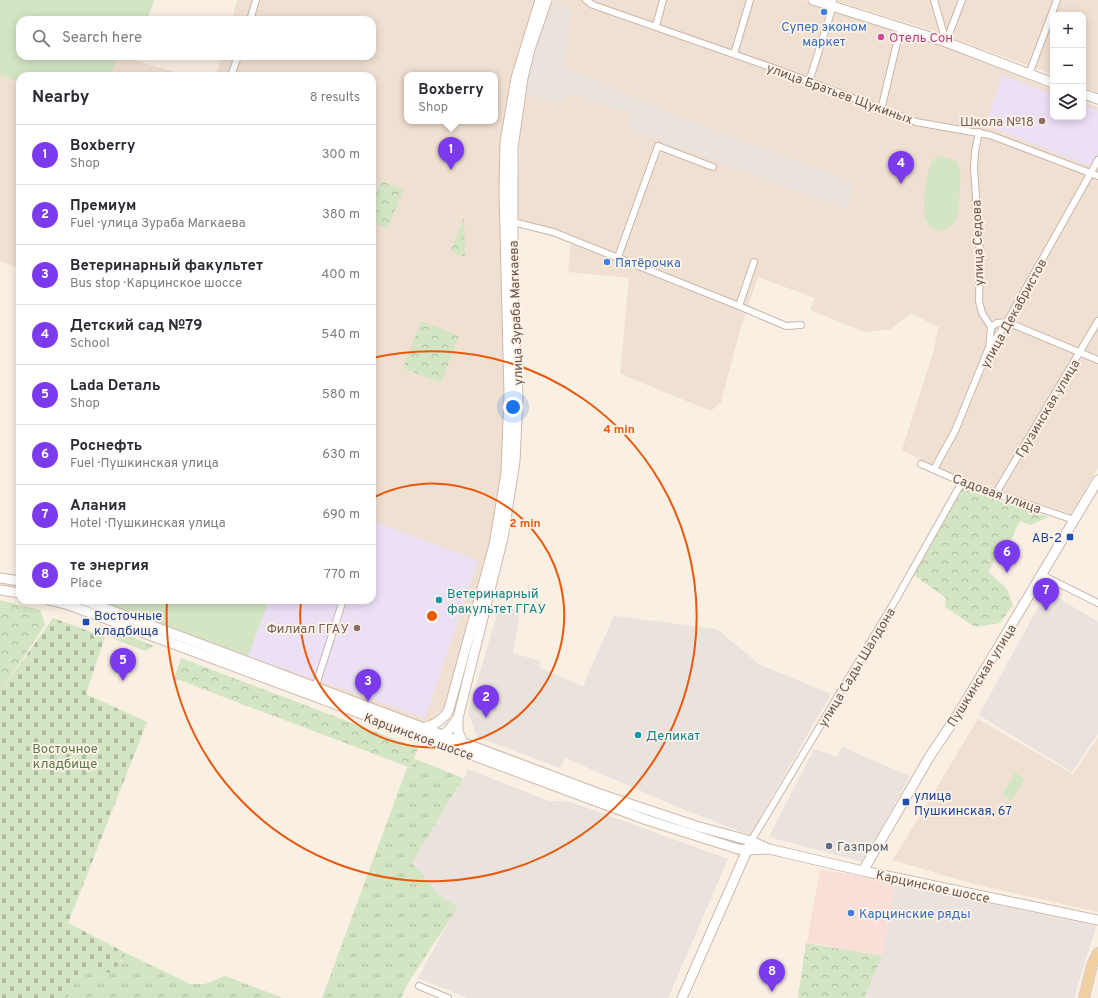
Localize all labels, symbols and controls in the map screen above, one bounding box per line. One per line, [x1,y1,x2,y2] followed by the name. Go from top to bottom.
[819,7,829,17] marker: Супер эконом маркет
[1050,12,1086,120] map controls
[1050,12,1086,48] button: +
[16,16,376,60] search box
[781,20,867,51] place label: Супер эконом маркет
[30,27,52,49] icon: search
[62,29,142,48] text: Search here
[889,31,953,47] place label: Отель Сон
[876,32,886,42] marker: Отель Сон
[1050,48,1086,84] button: −
[764,61,915,129] street label: улица Братьев Щукиных
[404,72,498,124] popup
[418,81,484,100] text: Boxberry
[1050,84,1086,120] button: layers
[32,87,89,109] text: Nearby
[310,90,360,106] text: 8 results
[418,100,448,116] text: Shop
[960,115,1034,131] place label: Школа №18
[1037,116,1047,126] marker: Школа №18
[70,137,135,156] text: Boxberry
[438,137,464,170] pin: 1
[42,147,48,163] text: 1
[322,147,360,163] text: 300 m
[888,151,914,184] pin: 4
[70,156,100,172] text: Shop
[70,197,136,216] text: Премиум
[970,200,988,286] street label: улица Седова
[41,207,49,223] text: 2
[322,207,360,223] text: 380 m
[70,216,246,232] text: Fuel · улица Зураба Магкаева
[506,240,528,386] street label: улица Зураба Магкаева
[615,256,681,272] place label: Пятёрочка
[978,256,1051,372] street label: улица Декабристов
[70,257,263,276] text: Ветеринарный факультет
[602,257,612,267] marker: Пятёрочка
[41,267,49,283] text: 3
[321,267,360,283] text: 400 m
[70,276,242,292] text: Bus stop · Карцинское шоссе
[70,317,203,336] text: Детский сад №79
[41,327,49,343] text: 4
[321,327,360,343] text: 540 m
[70,336,110,352] text: School
[1013,357,1084,461] street label: Грузинская улица
[70,377,160,396] text: Lada Dеталь
[41,387,49,403] text: 5
[322,387,360,403] text: 580 m
[70,396,100,412] text: Shop
[503,397,523,417] your location
[603,422,635,438] text: 4 min
[70,437,142,456] text: Роснефть
[41,447,49,463] text: 6
[322,447,360,463] text: 630 m
[70,456,219,472] text: Fuel · Пушкинская улица
[950,471,1043,518] street label: Садовая улица
[70,497,126,516] text: Алания
[42,507,48,523] text: 7
[323,507,360,523] text: 690 m
[70,516,226,532] text: Hotel · Пушкинская улица
[509,516,541,532] text: 2 min
[1032,531,1062,547] place label: АВ-2
[1065,532,1075,542] marker: АВ-2
[994,540,1020,573] pin: 6
[70,557,149,576] text: те энергия
[41,567,49,583] text: 8
[324,567,360,583] text: 770 m
[70,576,102,592] text: Place
[1033,578,1059,611] pin: 7
[447,587,546,618] place label: Ветеринарный факультет ГГАУ
[434,595,444,605] marker: Ветеринарный факультет ГГАУ
[816,605,900,731] street label: улица Сады Шалдона
[94,609,162,640] place label: Восточные кладбища
[425,609,439,623] centre of rings
[81,617,91,627] marker: Восточные кладбища
[267,622,349,638] place label: Филиал ГГАУ
[945,622,1021,730] street label: Пушкинская улица
[352,623,362,633] marker: Филиал ГГАУ
[110,648,136,681] pin: 5
[355,669,381,702] pin: 3
[473,685,499,718] pin: 2
[361,711,475,765] street label: Карцинское шоссе
[646,729,700,745] place label: Деликат
[633,730,643,740] marker: Деликат
[32,742,98,773] park label: Восточное кладбище
[914,789,1012,820] place label: улица Пушкинская, 67
[901,797,911,807] marker: улица Пушкинская, 67
[837,840,889,856] place label: Газпром
[824,841,834,851] marker: Газпром
[874,868,991,908] street label: Карцинское шоссе
[859,907,971,923] place label: Карцинские ряды
[846,908,856,918] marker: Карцинские ряды
[759,959,785,992] pin: 8

